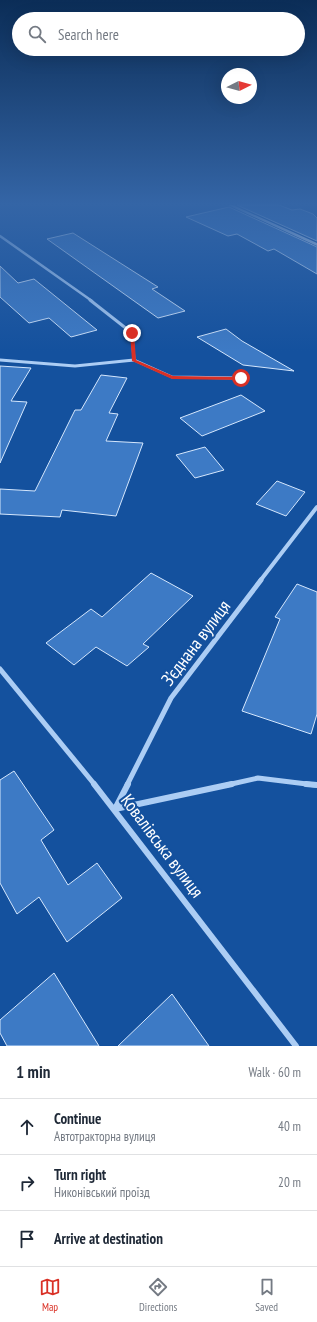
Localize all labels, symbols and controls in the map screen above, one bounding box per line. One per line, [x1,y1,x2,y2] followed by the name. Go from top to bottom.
[12,12,305,56] search box
[26,23,48,45] icon: search
[58,25,119,44] text: Search here
[221,68,257,104] north arrow
[123,324,141,342] route end
[232,369,250,387] route start
[156,595,235,690] street label: З’єднана вулиця
[116,789,209,902] street label: Ковалівська вулиця
[16,1061,50,1083] text: 1 min
[249,1064,301,1081] text: Walk · 60 m
[54,1109,101,1128] text: Continue
[16,1116,38,1138] icon: ahead
[278,1118,301,1135] text: 40 m
[54,1128,156,1145] text: Автотракторна вулиця
[54,1165,106,1184] text: Turn right
[16,1172,38,1194] icon: right
[278,1174,301,1191] text: 20 m
[54,1184,150,1201] text: Никонівський проїзд
[16,1228,38,1250] icon: arrive
[54,1229,163,1248] text: Arrive at destination
[39,1276,61,1314] tab: Map
[139,1276,177,1314] tab: Directions
[255,1276,278,1314] tab: Saved

